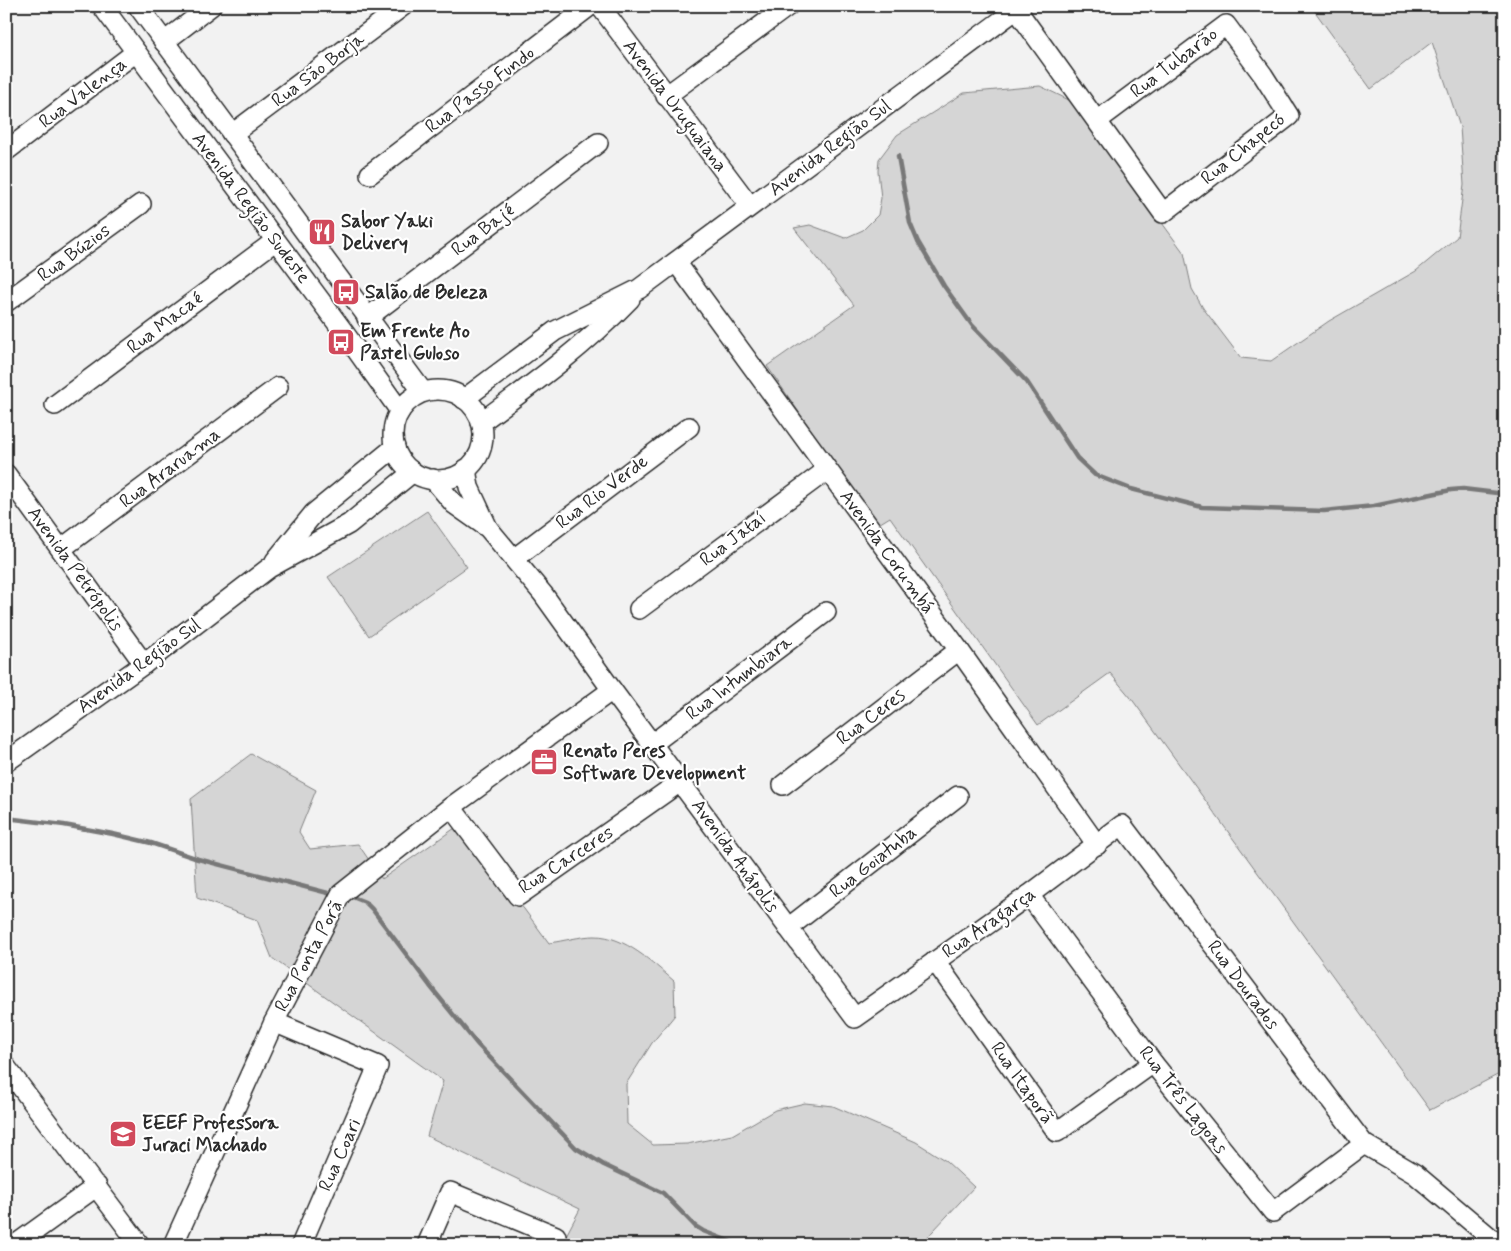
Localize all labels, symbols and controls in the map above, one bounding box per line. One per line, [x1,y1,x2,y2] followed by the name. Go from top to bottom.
[1125,22,1223,104] street label: Rua Tubarão
[266,26,371,114] street label: Rua São Borja
[615,35,733,179] street label: Avenida Uruguaiana
[420,41,540,139] street label: Rua Passo Fundo
[34,52,132,134] street label: Rua Valença
[764,94,898,204] street label: Avenida Região Sul
[1196,107,1290,191] street label: Rua Chapecó
[184,127,316,290] street label: Avenida Região Sudeste
[446,198,520,263] street label: Rua Bajé
[341,209,433,256] place label: Sabor Yaki Delivery
[307,217,337,247] restaurant icon: Sabor Yaki Delivery
[32,218,116,288] street label: Rua Búzios
[331,277,361,307] bus stop icon: Salão de Beleza
[365,280,488,305] place label: Salão de Beleza
[122,286,208,360] street label: Rua Macaé
[360,319,470,366] place label: Em Frente Ao Pastel Guloso
[326,327,356,357] bus stop icon: Em Frente Ao Pastel Guloso
[115,422,225,514] street label: Rua Araruama
[551,449,653,535] street label: Rua Rio Verde
[834,485,940,619] street label: Avenida Corumbá
[21,502,129,637] street label: Avenida Petrópolis
[695,506,771,572] street label: Rua Jataí
[72,613,208,722] street label: Avenida Região Sul
[681,629,798,726] street label: Rua Intumbiara
[832,683,910,751] street label: Rua Ceres
[563,739,746,786] place label: Renato Peres Software Development
[529,747,559,777] office icon: Renato Peres Software Development
[685,794,785,918] street label: Avenida Anápolis
[514,820,618,900] street label: Rua Carceres
[824,820,922,904] street label: Rua Goiatuba
[937,882,1042,967] street label: Rua Aragarça
[269,896,349,1016] street label: Rua Ponta Porã
[1201,935,1285,1035] street label: Rua Dourados
[985,1037,1059,1129] street label: Rua Itaporã
[1131,1041,1233,1161] street label: Rua Três Lagoas
[142,1111,279,1158] place label: EEEF Professora Juraci Machado
[313,1115,367,1195] street label: Rua Coari
[108,1119,138,1149] school or university icon: EEEF Professora Juraci Machado

